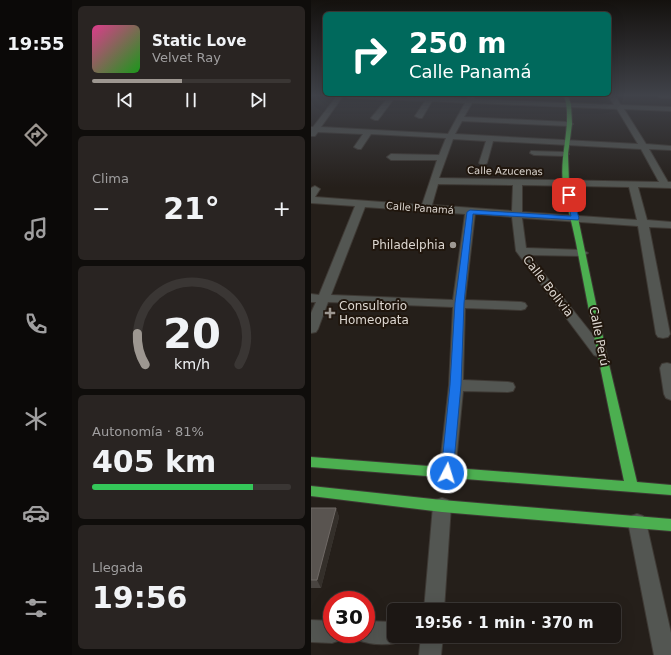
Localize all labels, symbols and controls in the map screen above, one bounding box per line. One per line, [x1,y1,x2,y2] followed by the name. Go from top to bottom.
[409,27,506,60] text: 250 m
[343,28,395,80] icon: right
[152,32,246,50] text: Static Love
[7,33,65,54] text: 19:55
[152,50,221,65] text: Velvet Ray
[409,61,531,82] text: Calle Panamá
[114,89,136,111] icon: previous
[180,89,202,111] icon: pause
[247,89,269,111] icon: next
[22,121,50,149] icon: directions
[467,165,543,177] street label: Calle Azucenas
[92,171,129,186] text: Clima
[552,178,586,212] pin
[558,184,580,206] icon: arrive
[163,191,220,226] text: 21°
[92,196,110,221] text: −
[273,196,291,221] text: +
[386,200,454,216] street label: Calle Panamá
[22,215,50,243] icon: music
[372,238,445,252] place label: Philadelphia
[448,240,458,250] marker: Philadelphia
[520,253,576,319] street label: Calle Bolivia
[339,299,409,327] place label: Consultorio Homeopata
[586,305,612,367] street label: Calle Perú
[324,307,336,319] marker: Consultorio Homeopata
[163,309,220,358] text: 20
[22,310,50,338] icon: phone
[173,356,210,372] text: km/h
[22,405,50,433] icon: climate
[92,424,204,439] text: Autonomía · 81%
[92,444,216,479] text: 405 km
[426,452,468,494] position arrow
[22,499,50,527] icon: car
[92,560,143,575] text: Llegada
[92,580,188,615] text: 19:56
[323,591,375,643] speed limit sign: 30
[22,594,50,622] icon: filters
[414,614,594,632] text: 19:56 · 1 min · 370 m

